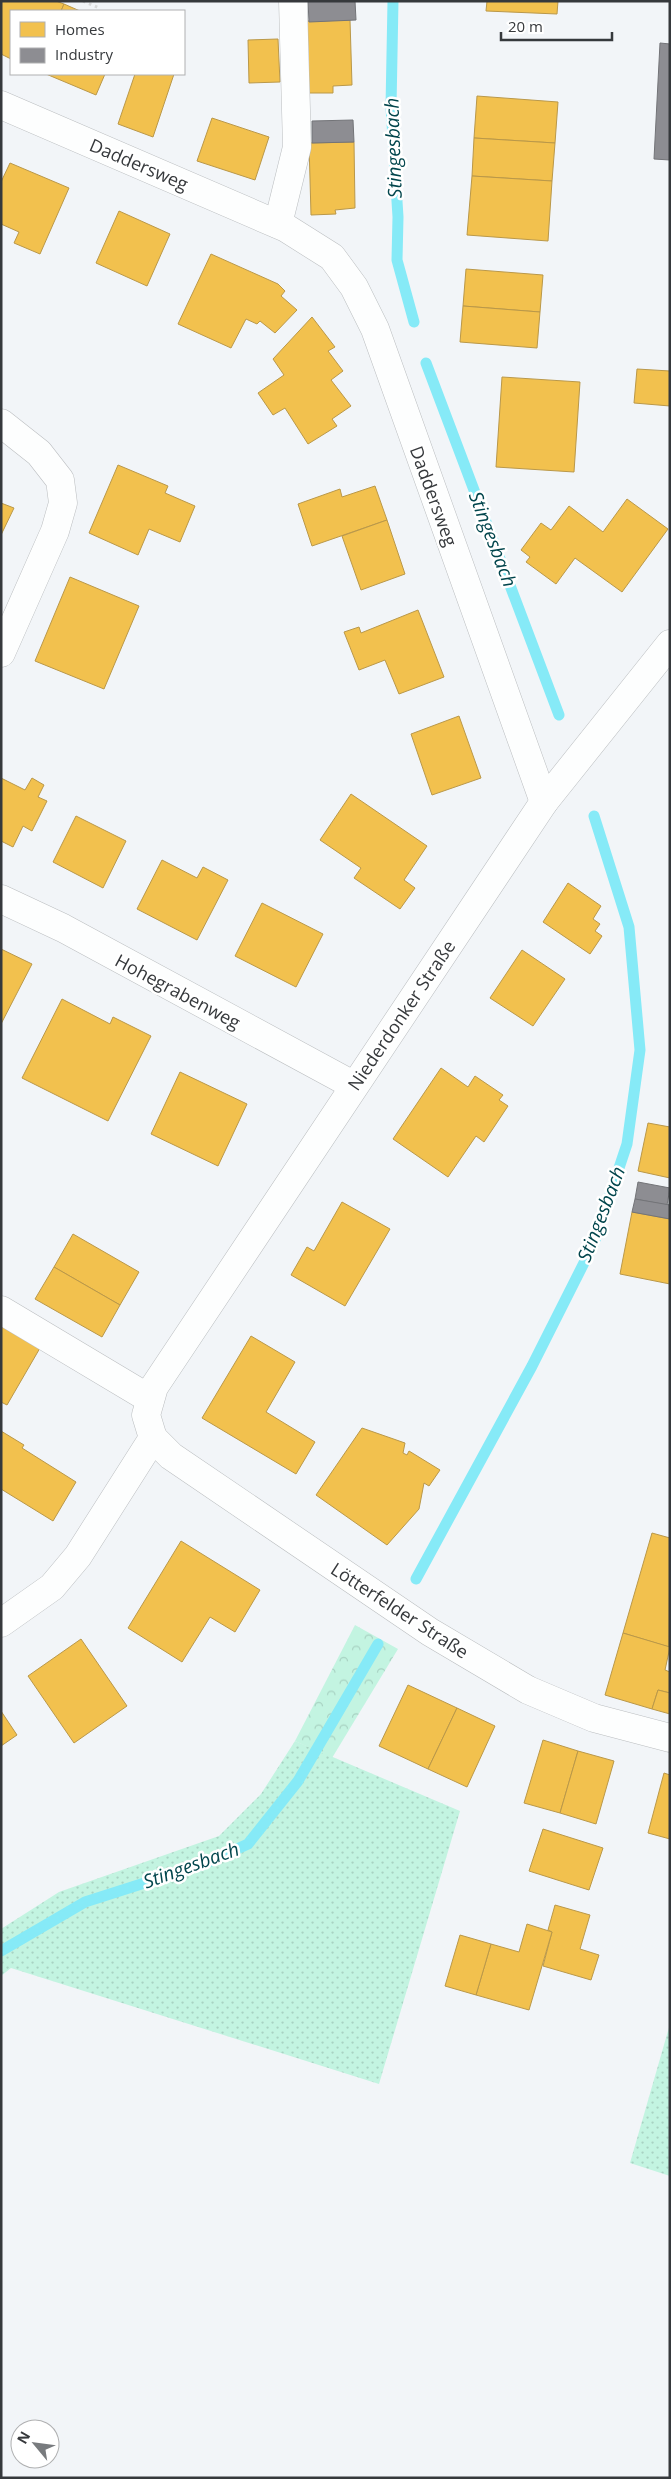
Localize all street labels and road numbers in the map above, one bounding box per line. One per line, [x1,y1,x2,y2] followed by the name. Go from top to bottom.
[86,132,192,196] street label: Daddersweg
[405,443,463,550] street label: Daddersweg
[342,935,460,1095] street label: Niederdonker Straße
[111,948,245,1034] street label: Hohegrabenweg
[327,1557,473,1663] street label: Lötterfelder Straße

